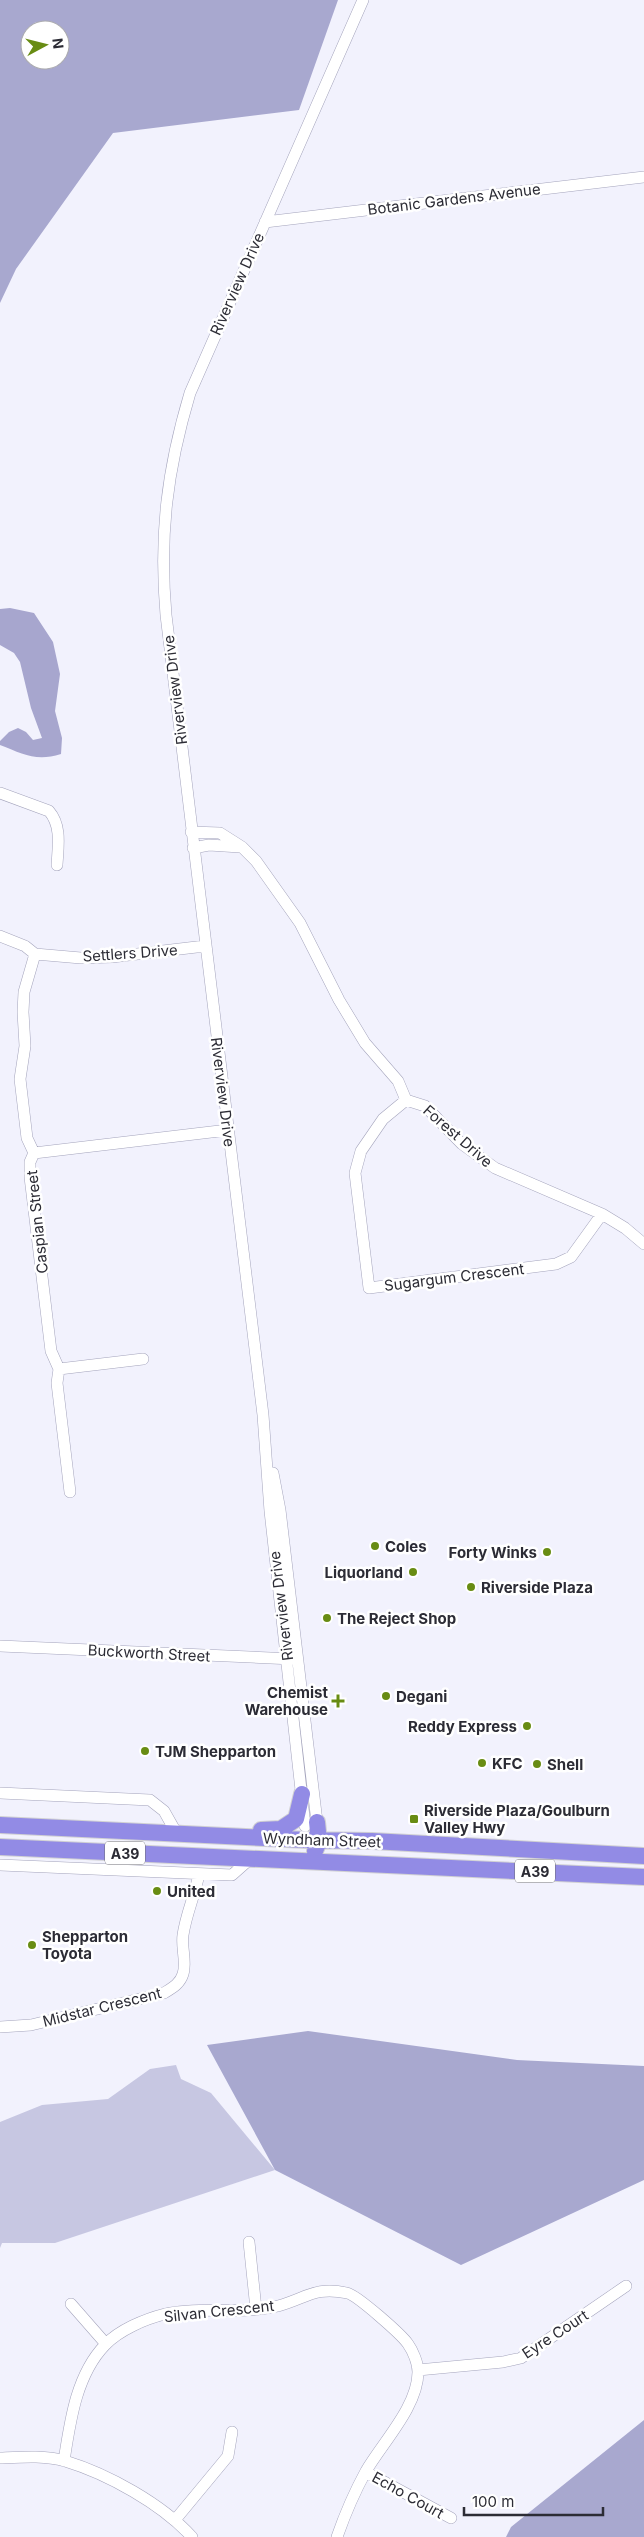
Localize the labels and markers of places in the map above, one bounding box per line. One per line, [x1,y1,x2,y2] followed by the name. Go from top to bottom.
[385,1537,427,1556] place label: Coles
[369,1540,381,1552] marker: Coles
[449,1543,537,1562] place label: Forty Winks
[541,1546,553,1558] marker: Forty Winks
[325,1563,403,1582] place label: Liquorland
[407,1566,419,1578] marker: Liquorland
[481,1578,593,1597] place label: Riverside Plaza
[465,1581,477,1593] marker: Riverside Plaza
[337,1609,456,1628] place label: The Reject Shop
[321,1612,333,1624] marker: The Reject Shop
[245,1683,328,1719] place label: Chemist Warehouse
[396,1687,447,1706] place label: Degani
[380,1690,392,1702] marker: Degani
[332,1695,344,1707] marker: Chemist Warehouse
[408,1717,517,1736] place label: Reddy Express
[521,1720,533,1732] marker: Reddy Express
[155,1742,276,1761] place label: TJM Shepparton
[139,1745,151,1757] marker: TJM Shepparton
[492,1754,523,1773] place label: KFC
[547,1755,583,1774] place label: Shell
[476,1757,488,1769] marker: KFC
[531,1758,543,1770] marker: Shell
[424,1801,610,1837] place label: Riverside Plaza/Goulburn Valley Hwy
[408,1813,420,1825] marker: Riverside Plaza/Goulburn Valley Hwy
[167,1882,215,1901] place label: United
[151,1885,163,1897] marker: United
[42,1927,128,1963] place label: Shepparton Toyota
[26,1939,38,1951] marker: Shepparton Toyota

